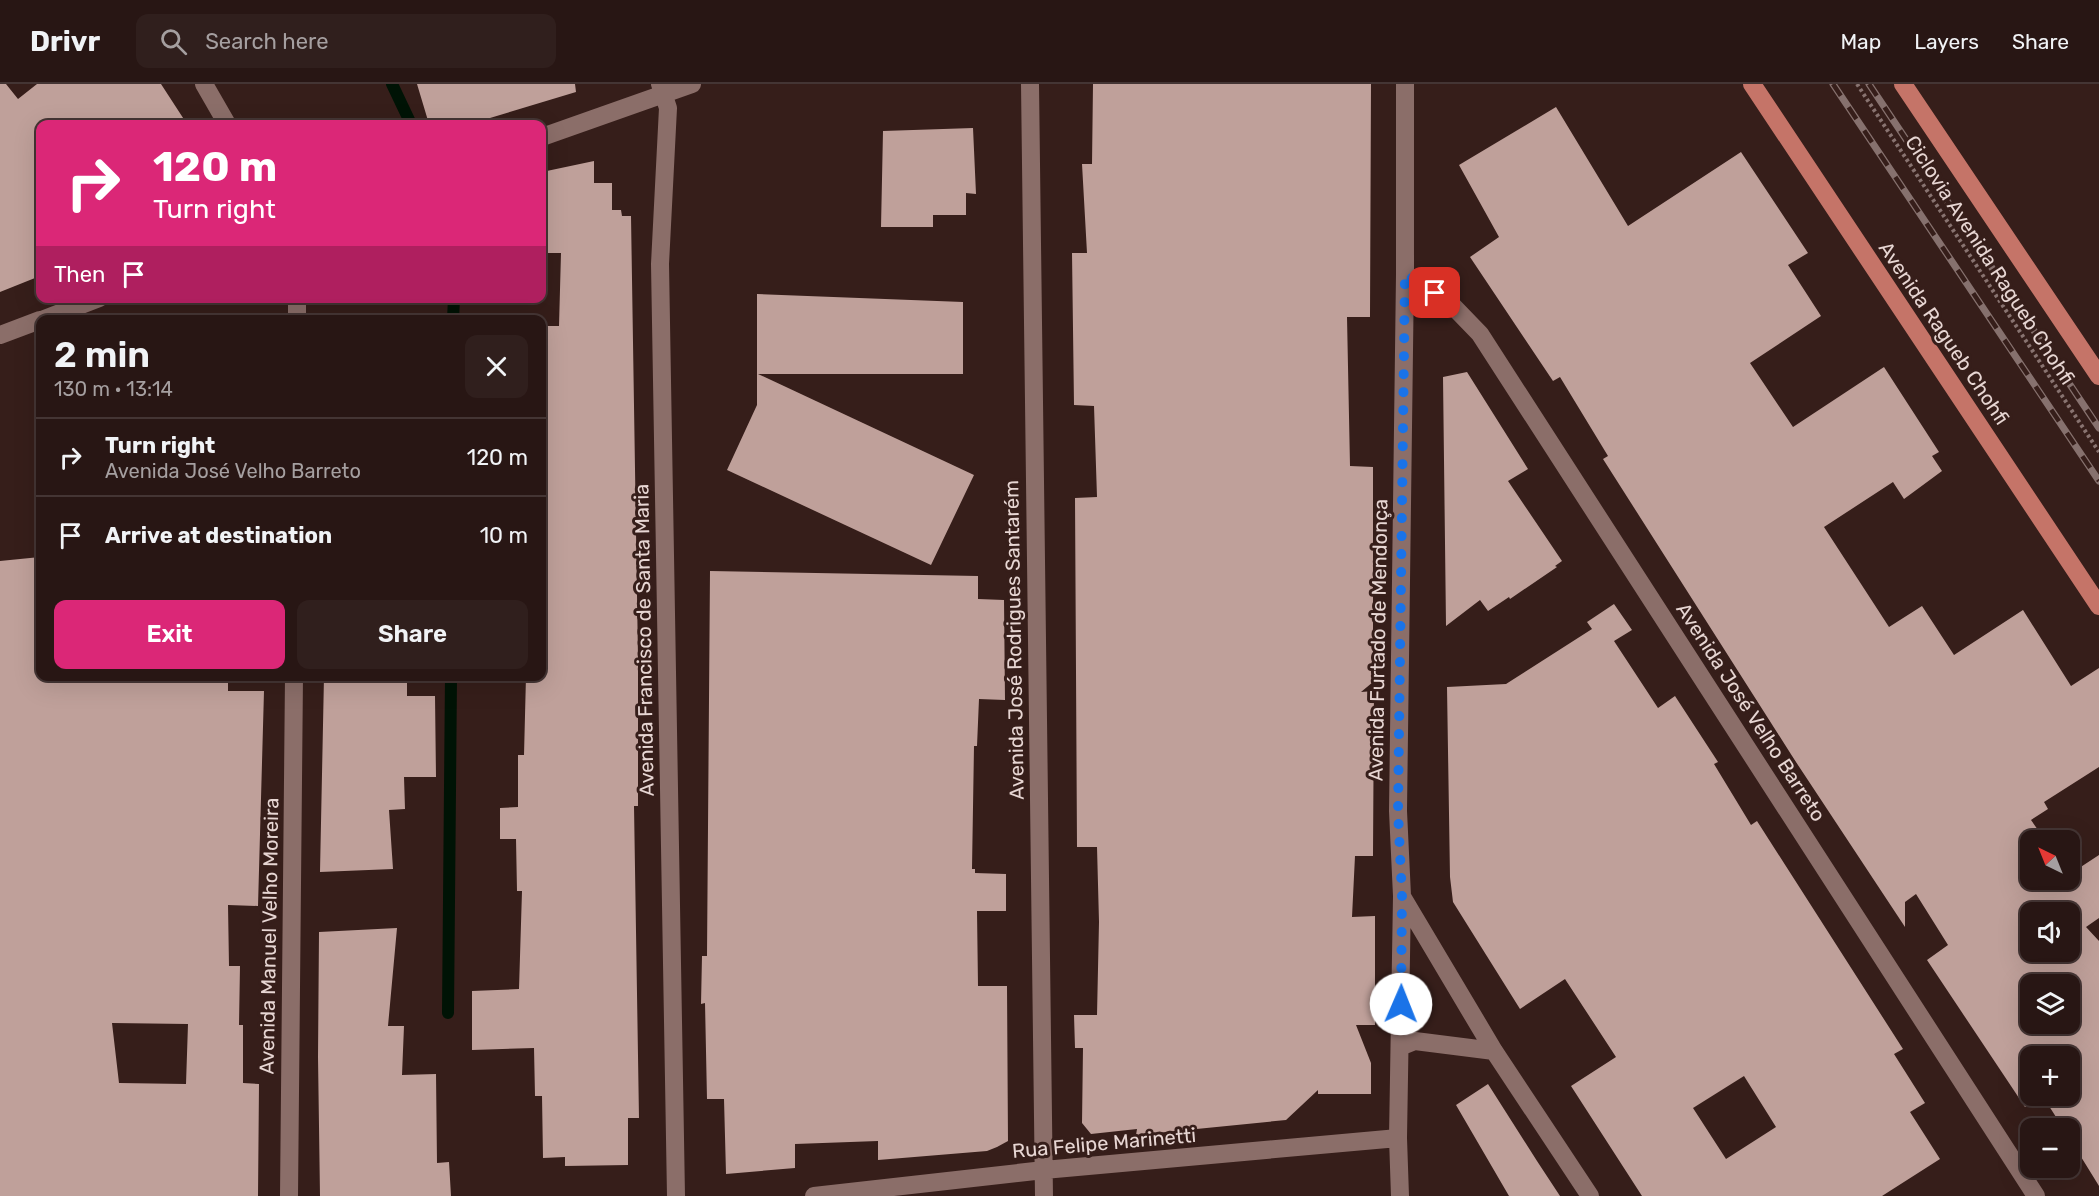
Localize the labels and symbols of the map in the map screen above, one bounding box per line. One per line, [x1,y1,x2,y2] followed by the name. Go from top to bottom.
[1900,131,2080,389] street label: Ciclovia Avenida Ragueb Chohfi
[1874,237,2014,429] street label: Avenida Ragueb Chohfi
[1409,267,1460,318] pin
[999,480,1029,800] street label: Avenida José Rodrigues Santarém
[629,484,659,796] street label: Avenida Francisco de Santa Maria
[1364,499,1392,781] street label: Avenida Furtado de Mendonça
[1671,598,1831,826] street label: Avenida José Velho Barreto
[255,797,283,1075] street label: Avenida Manuel Velho Moreira
[2020,830,2080,890] north arrow
[1369,972,1433,1036] position arrow
[1011,1123,1197,1163] street label: Rua Felipe Marinetti

